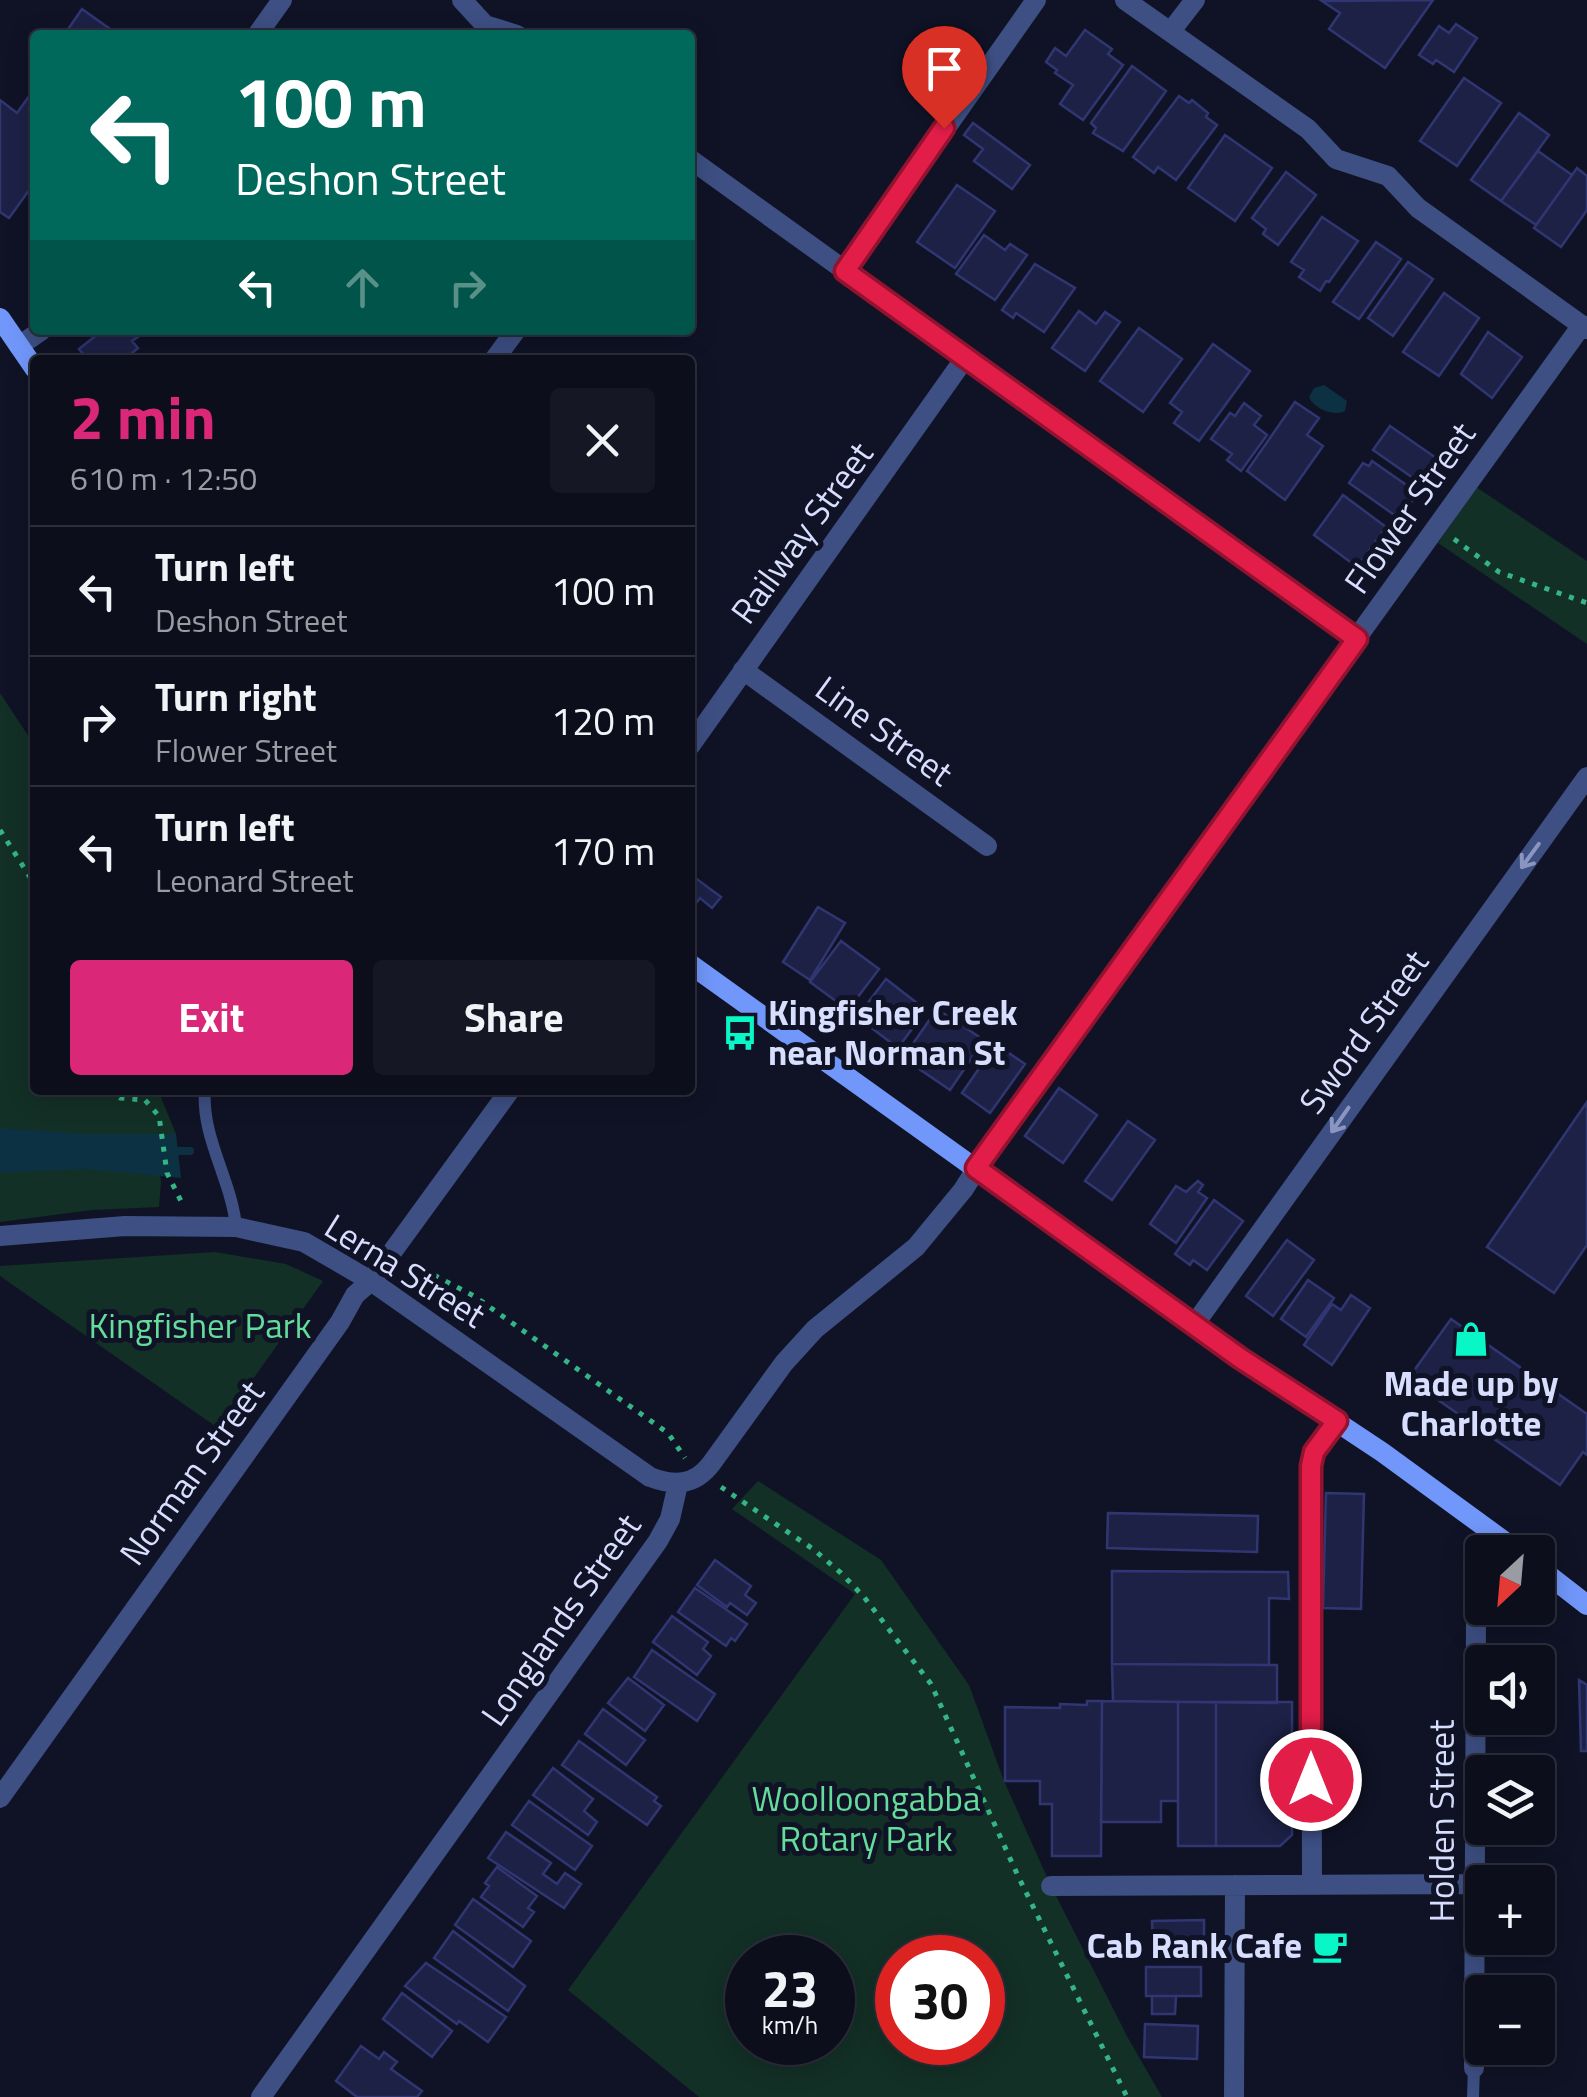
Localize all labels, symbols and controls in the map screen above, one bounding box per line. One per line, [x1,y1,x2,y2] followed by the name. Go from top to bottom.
[902,26,987,129] pin
[917,41,972,96] icon: arrive
[235,48,427,154] text: 100 m
[70,70,200,200] icon: left
[235,144,506,212] text: Deshon Street
[230,260,285,315] icon: left
[335,260,390,315] icon: ahead
[440,260,495,315] icon: right
[70,371,216,462] text: 2 min
[550,388,655,493] button: close
[1330,410,1488,604] street label: Flower Street
[717,430,886,635] street label: Railway Street
[70,454,257,502] text: 610 m · 12:50
[155,538,295,596] text: Turn left
[551,562,655,620] text: 100 m
[70,564,125,619] icon: left
[155,596,347,644] text: Deshon Street
[804,662,965,799] street label: Line Street
[155,668,317,726] text: Turn right
[551,692,655,750] text: 120 m
[70,694,125,749] icon: right
[155,726,337,774] text: Flower Street
[155,798,295,856] text: Turn left
[551,822,655,880] text: 170 m
[70,824,125,879] icon: left
[1520,842,1541,869] one-way arrow
[155,856,354,904] text: Leonard Street
[1285,938,1441,1125] street label: Sword Street
[70,960,353,1075] button: Exit
[373,960,655,1075] button: Share
[768,985,1018,1079] place label: Kingfisher Creek near Norman St
[721,1014,759,1052] bus stop icon: Kingfisher Creek near Norman St
[1330,1106,1351,1133] one-way arrow
[315,1199,496,1341] street label: Lerna Street
[88,1298,312,1352] park label: Kingfisher Park
[1452,1320,1490,1358] shop icon: Made up by Charlotte
[1383,1356,1559,1450] place label: Made up by Charlotte
[105,1369,277,1576] street label: Norman Street
[467,1502,654,1737] street label: Longlands Street
[1465,1535,1555,1625] north arrow
[1465,1535,1555,2065] map controls
[1465,1645,1555,1735] button: sound
[1414,1720,1468,1922] street label: Holden Street
[1259,1728,1363,1832] position arrow
[1465,1755,1555,1845] button: layers
[751,1771,981,1865] park label: Woolloongabba Rotary Park
[1465,1865,1555,1955] button: +
[1087,1918,1302,1972] place label: Cab Rank Cafe
[1311,1927,1349,1965] cafe icon: Cab Rank Cafe
[875,1935,1005,2065] speed limit sign: 30
[762,1950,818,2026] text: 23
[1465,1975,1555,2065] button: −
[762,2006,818,2044] text: km/h

